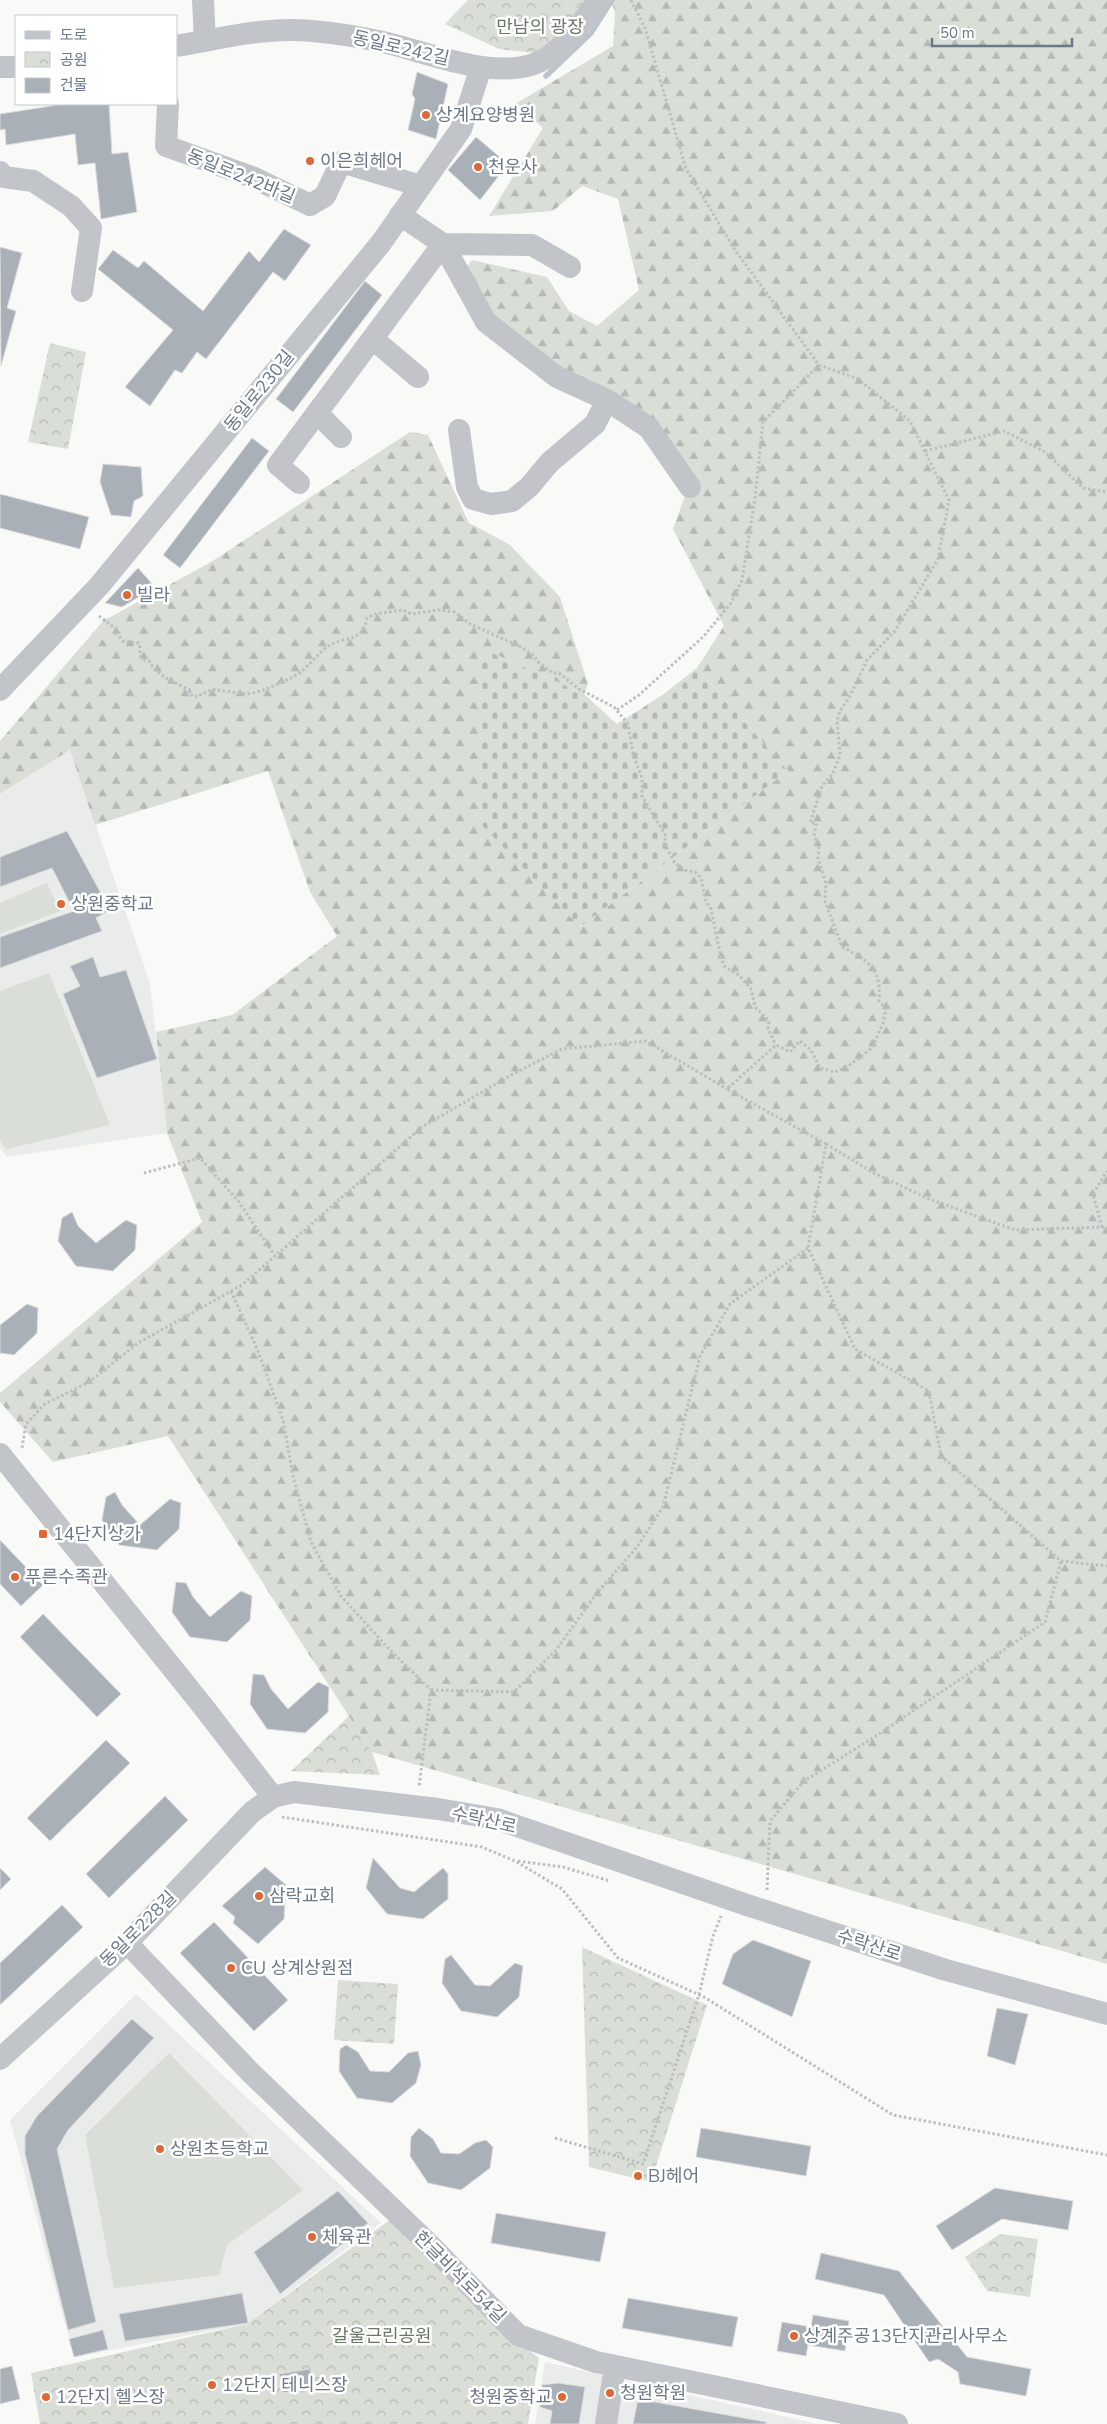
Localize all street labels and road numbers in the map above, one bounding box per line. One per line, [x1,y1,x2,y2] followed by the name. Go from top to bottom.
[350,25,452,71] street label: 동일로242길
[183,143,299,209] street label: 동일로242바길
[219,345,299,437] street label: 동일로230길
[449,1801,519,1839] street label: 수락산로
[95,1886,181,1972] street label: 동일로228길
[834,1923,904,1967] street label: 수락산로
[409,2226,511,2328] street label: 한글비석로54길

